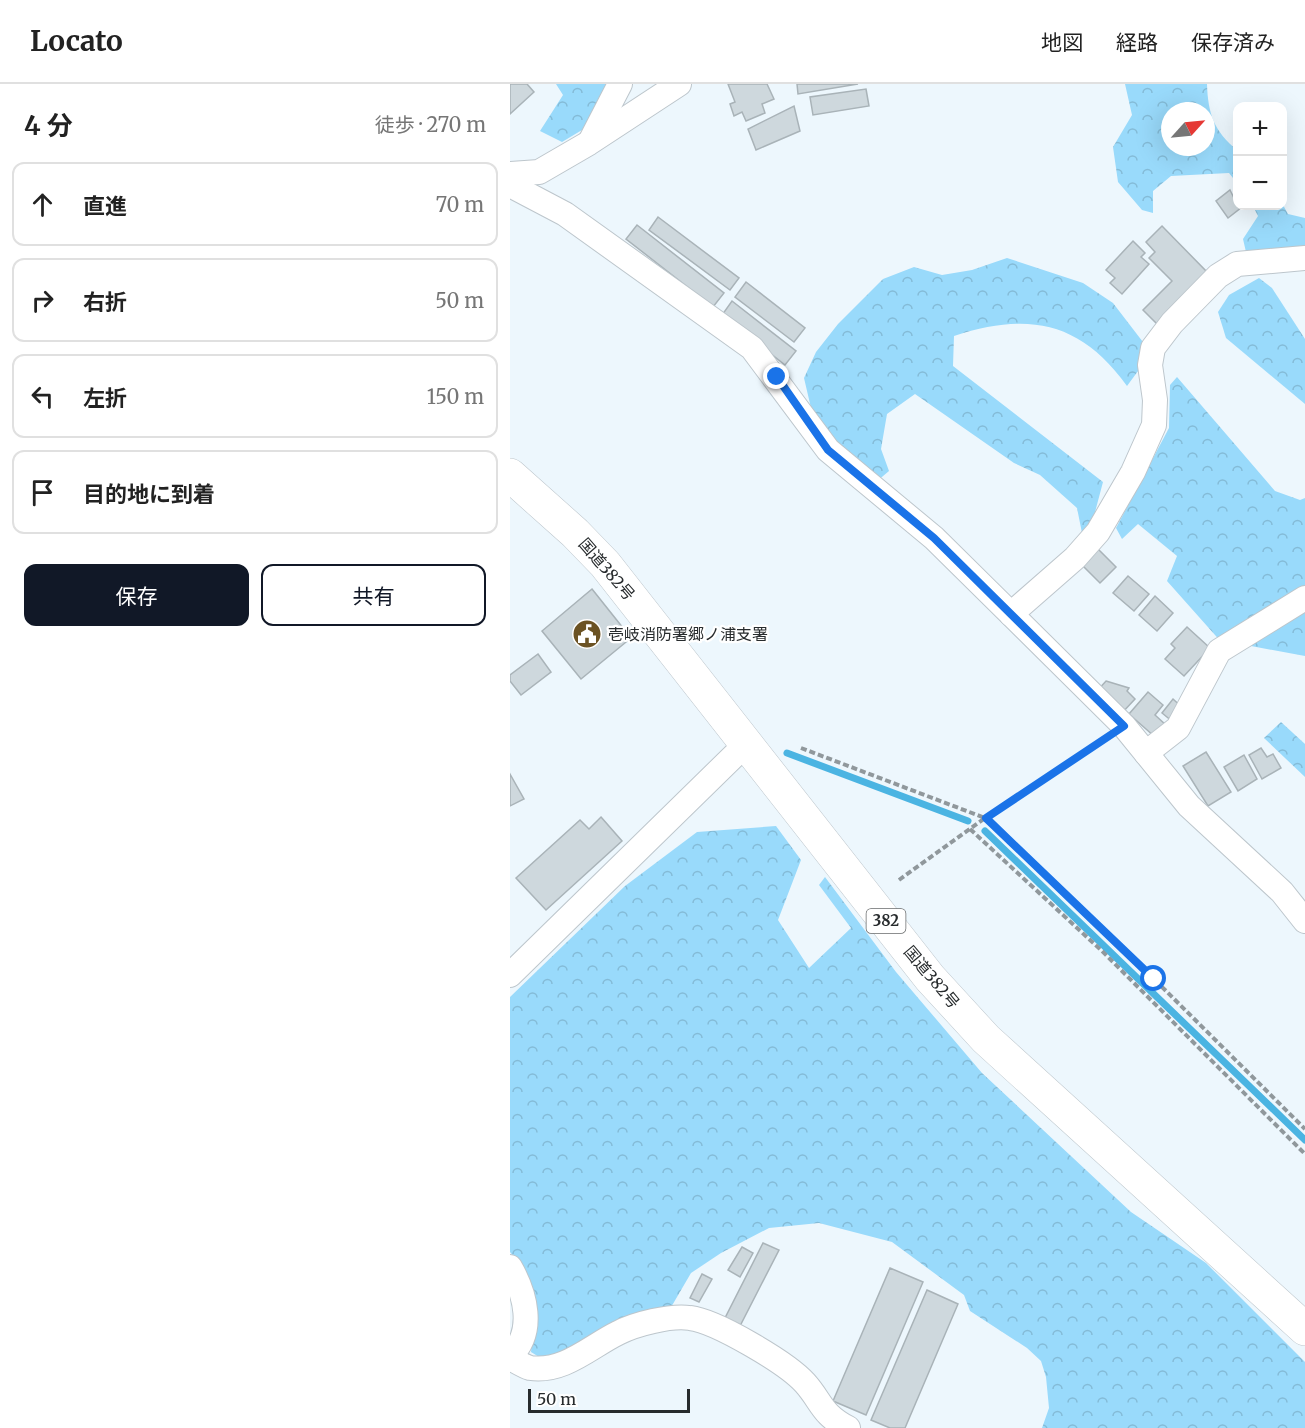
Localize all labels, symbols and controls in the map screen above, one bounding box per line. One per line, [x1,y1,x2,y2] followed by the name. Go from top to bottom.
[30,23,123,59] text: Locato
[1041,29,1083,56] text: 地図
[1116,29,1158,56] text: 経路
[1191,29,1275,56] text: 保存済み
[1161,102,1215,156] north arrow
[1233,102,1287,210] map controls
[1233,102,1287,156] button: +
[24,109,73,142] text: 4 分
[375,112,486,137] text: 徒歩 · 270 m
[1233,156,1287,210] button: −
[26,188,59,221] icon: ahead
[83,192,127,220] text: 直進
[436,192,484,217] text: 70 m
[26,284,59,317] icon: right
[83,288,127,316] text: 右折
[435,288,484,313] text: 50 m
[763,363,789,389] route end
[26,380,59,413] icon: left
[83,384,127,412] text: 左折
[427,384,484,409] text: 150 m
[26,476,59,509] icon: arrive
[83,480,215,508] text: 目的地に到着
[575,534,639,604] street label: 国道382号
[24,564,249,626] button: 保存
[261,564,486,626] button: 共有
[571,618,603,650] public building icon: 壱岐消防署郷ノ浦支署
[608,624,768,644] place label: 壱岐消防署郷ノ浦支署
[866,909,905,933] road number: 382
[900,942,964,1012] street label: 国道382号
[1140,965,1166,991] route start
[528,1386,690,1414] scale bar
[537,1389,576,1409] text: 50 m

